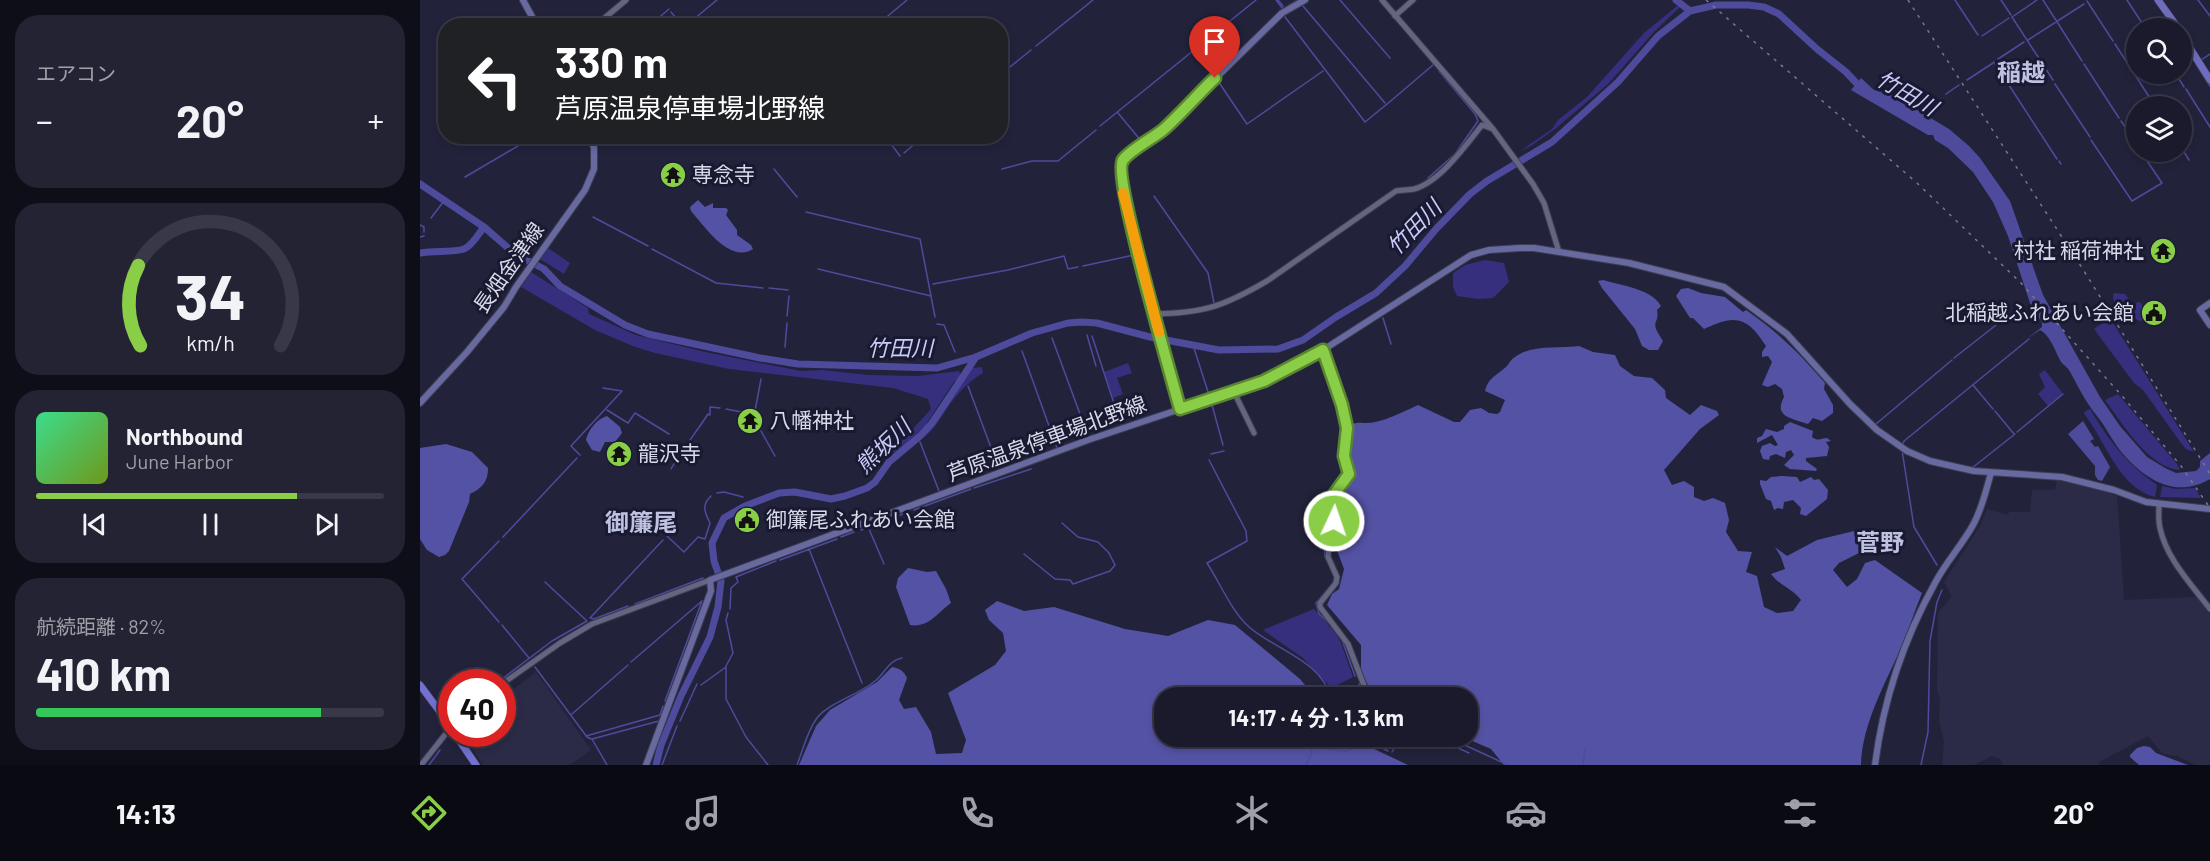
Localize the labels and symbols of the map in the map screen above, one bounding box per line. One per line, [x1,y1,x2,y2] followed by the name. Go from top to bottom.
[1189,16,1240,78] pin
[1997,57,2045,86] district label: 稲越
[1872,64,1944,121] water label: 竹田川
[658,160,688,190] temple icon: 専念寺
[692,161,755,186] place label: 専念寺
[1381,192,1447,259] water label: 竹田川
[467,217,548,317] street label: 長畑金津線
[2148,236,2178,266] temple icon: 村社 稲荷神社
[2014,237,2144,262] place label: 村社 稲荷神社
[2139,298,2169,328] public building icon: 北稲越ふれあい会館
[1945,299,2134,324] place label: 北稲越ふれあい会館
[867,334,935,360] water label: 竹田川
[944,390,1149,485] street label: 芦原温泉停車場北野線
[735,406,765,436] temple icon: 八幡神社
[770,407,854,432] place label: 八幡神社
[850,412,917,478] water label: 熊坂川
[604,439,634,469] temple icon: 龍沢寺
[638,440,701,465] place label: 龍沢寺
[1302,489,1366,553] position arrow
[732,505,762,535] public building icon: 御簾尾ふれあい会館
[766,506,955,531] place label: 御簾尾ふれあい会館
[605,507,677,536] district label: 御簾尾
[1856,527,1904,556] district label: 菅野
[438,669,516,747] speed limit sign: 40

